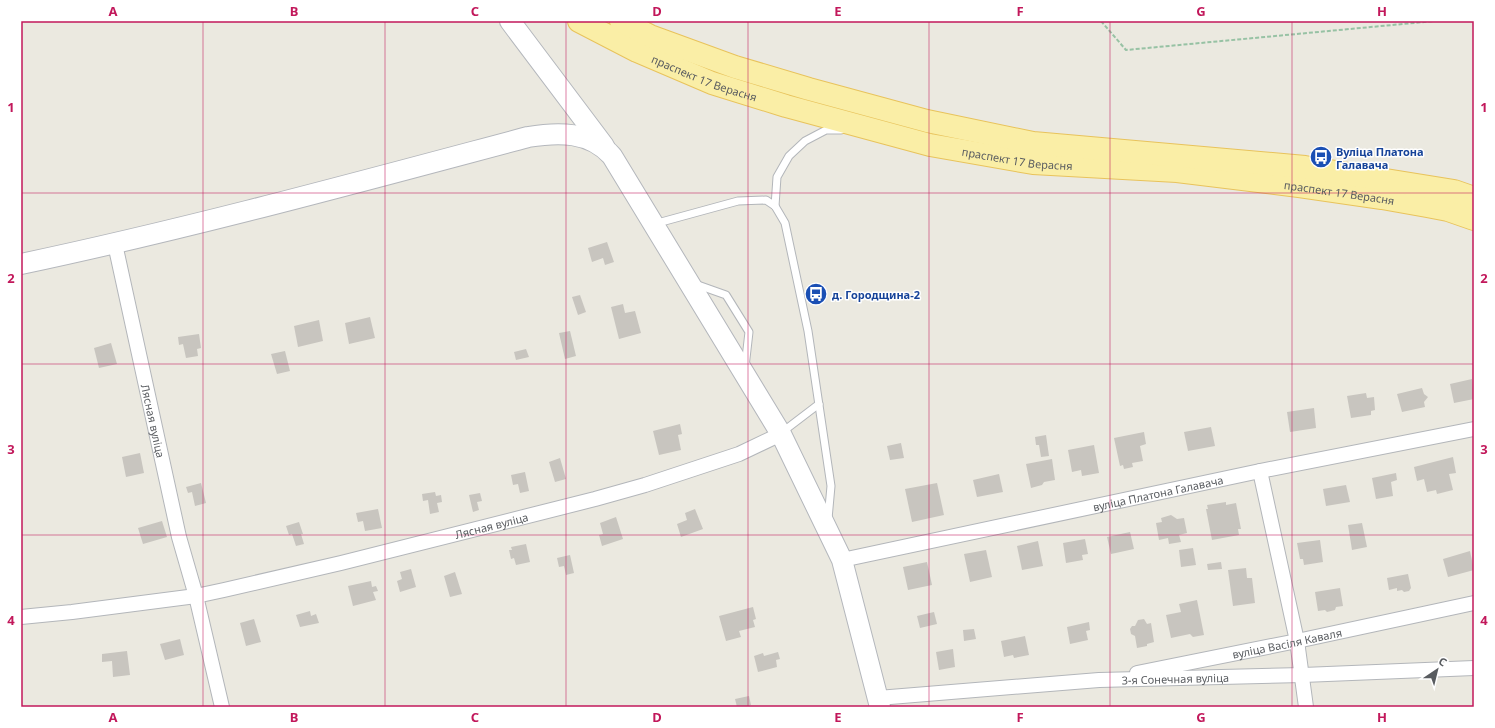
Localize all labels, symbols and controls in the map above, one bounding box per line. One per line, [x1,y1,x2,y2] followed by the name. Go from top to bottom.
[109,2,118,20] text: A
[290,2,298,20] text: B
[471,2,479,20] text: C
[652,2,662,20] text: D
[834,2,842,20] text: E
[1016,2,1024,20] text: F
[1196,2,1206,20] text: G
[1377,2,1387,20] text: H
[650,51,759,104] street label: праспект 17 Верасня
[7,98,15,116] text: 1
[1480,98,1488,116] text: 1
[961,143,1073,173] street label: праспект 17 Верасня
[1308,144,1334,170] bus stop icon: Вуліца Платона Галавача
[1336,144,1424,172] place label: Вуліца Платона Галавача
[1283,177,1396,208] street label: праспект 17 Верасня
[7,269,15,287] text: 2
[1480,269,1488,287] text: 2
[803,281,829,307] bus stop icon: д. Городщина-2
[832,287,920,302] place label: д. Городщина-2
[138,383,169,459] street label: Лясная вуліца
[7,440,15,458] text: 3
[1480,440,1488,458] text: 3
[1091,472,1224,514] street label: вуліца Платона Галавача
[453,509,529,542] street label: Лясная вуліца
[7,611,15,629] text: 4
[1480,611,1488,629] text: 4
[1231,624,1343,661] street label: вуліца Васіля Каваля
[1417,650,1457,690] north arrow
[1436,653,1450,670] text: С
[1121,669,1229,687] street label: 3-я Сонечная вуліца
[109,708,118,726] text: A
[290,708,298,726] text: B
[471,708,479,726] text: C
[652,708,662,726] text: D
[834,708,842,726] text: E
[1016,708,1024,726] text: F
[1196,708,1206,726] text: G
[1377,708,1387,726] text: H

